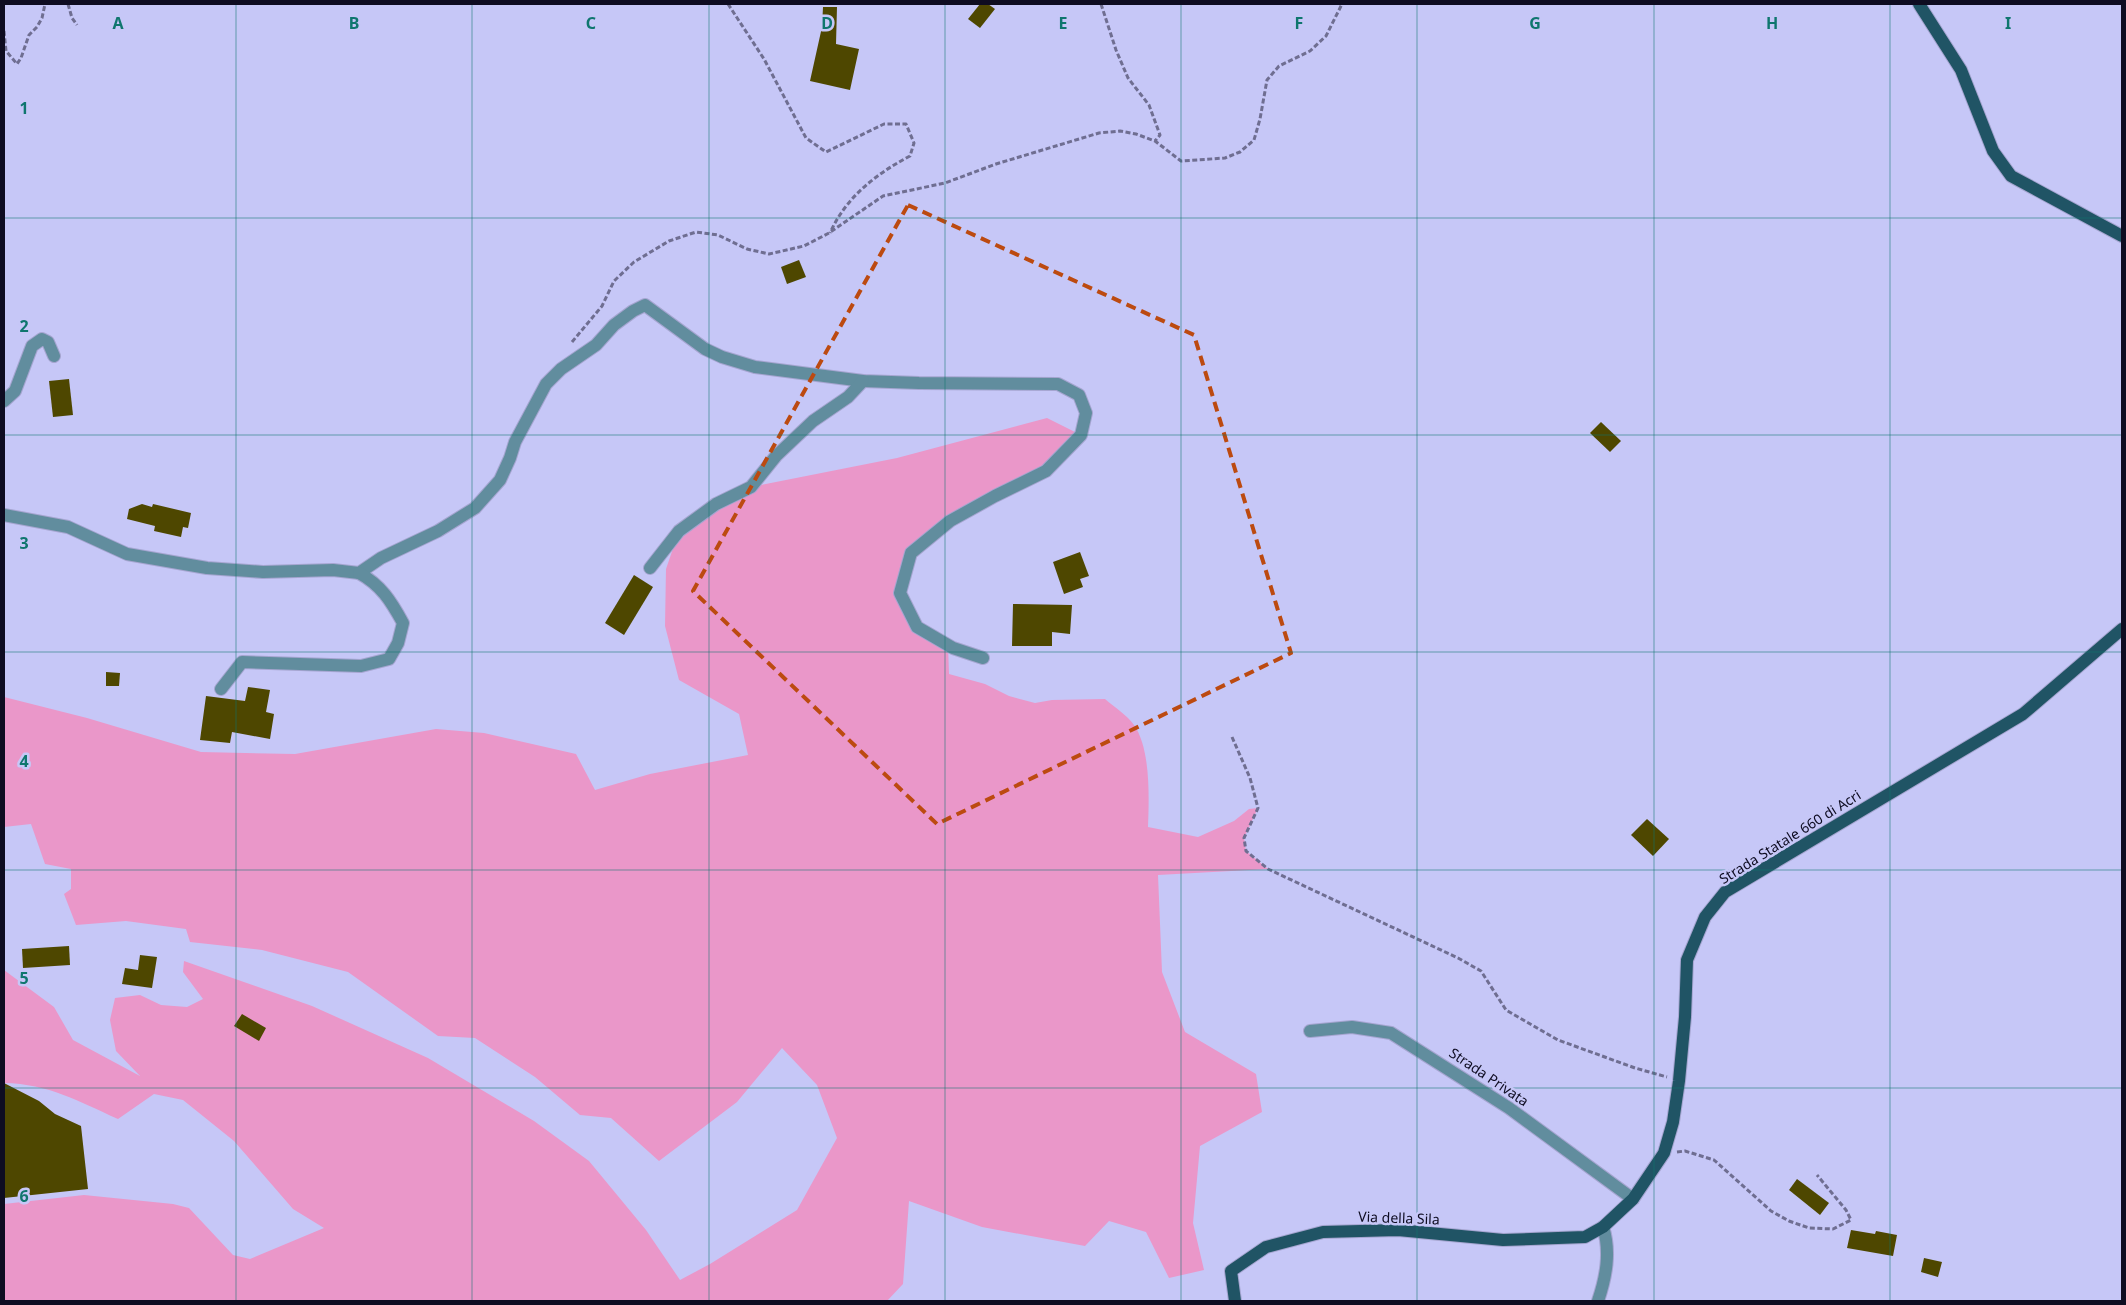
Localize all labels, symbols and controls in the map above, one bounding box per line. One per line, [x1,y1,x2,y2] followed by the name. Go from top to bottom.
[112,12,124,34] text: A
[349,12,359,34] text: B
[586,12,596,34] text: C
[821,12,833,34] text: D
[1059,12,1068,34] text: E
[1295,12,1303,34] text: F
[1529,12,1541,34] text: G
[1766,12,1778,34] text: H
[2005,12,2011,34] text: I
[19,97,29,119] text: 1
[19,315,29,337] text: 2
[19,532,29,554] text: 3
[19,750,29,772] text: 4
[1715,785,1864,888] street label: Strada Statale 660 di Acri
[19,967,29,989] text: 5
[1446,1043,1533,1110] street label: Strada Privata
[19,1185,29,1207] text: 6
[1358,1207,1440,1228] street label: Via della Sila

